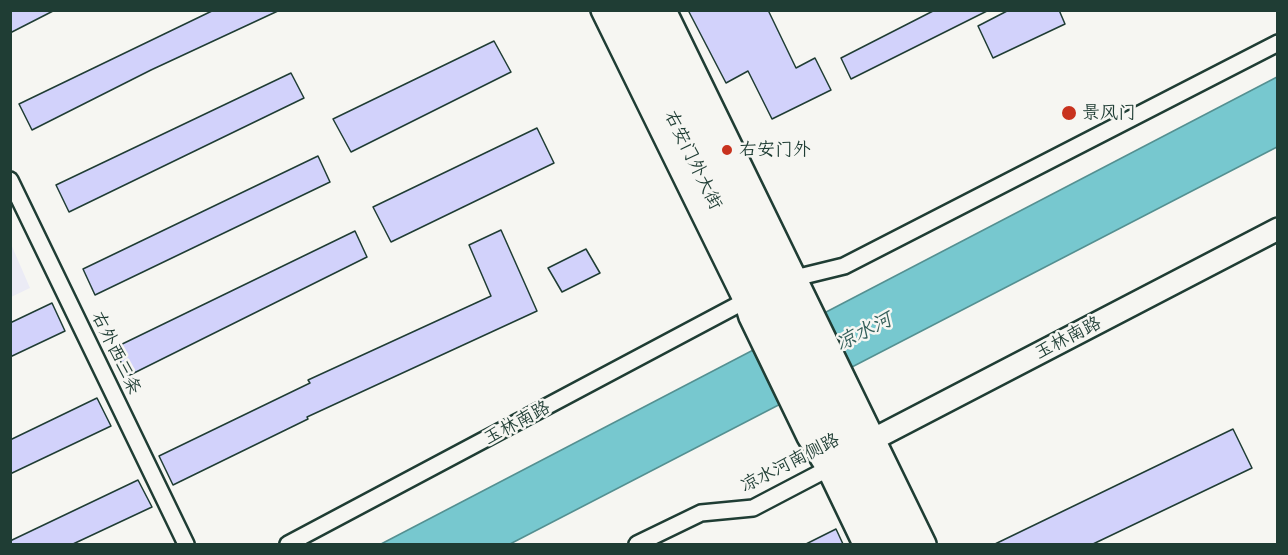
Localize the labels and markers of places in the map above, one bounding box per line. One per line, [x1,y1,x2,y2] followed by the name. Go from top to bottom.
[1082,102,1136,124] place label: 景风门
[1060,104,1078,122] marker: 景风门
[739,139,811,161] place label: 右安门外
[720,143,734,157] marker: 右安门外

